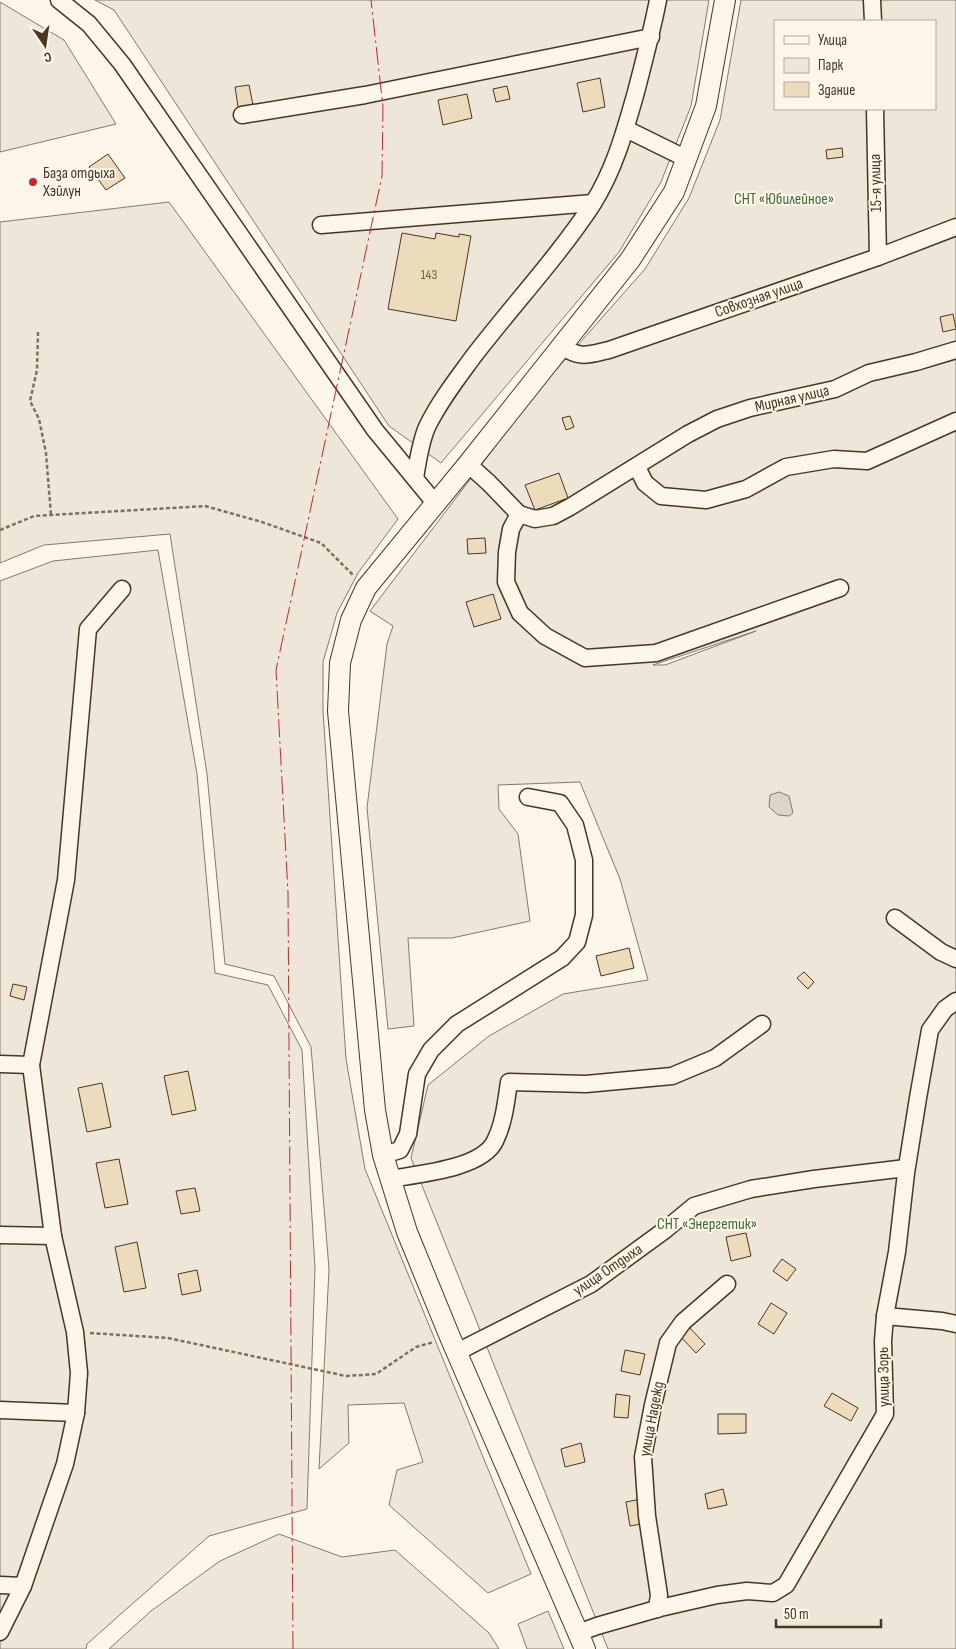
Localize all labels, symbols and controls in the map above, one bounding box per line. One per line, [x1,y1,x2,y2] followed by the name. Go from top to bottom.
[20,20,70,70] north arrow
[774,20,936,110] legend
[818,31,847,50] text: Улица
[42,48,53,66] text: С
[818,56,844,75] text: Парк
[818,81,855,100] text: Здание
[866,154,886,212] street label: 15-я улица
[42,164,115,201] place label: База отдыха Хэйлун
[27,176,39,188] marker: База отдыха Хэйлун
[734,190,834,209] park label: СНТ «Юбилейное»
[421,266,437,283] house number: 143
[712,274,806,322] street label: Совхозная улица
[753,381,831,417] street label: Мирная улица
[657,1215,757,1234] park label: СНТ «Энергетик»
[570,1240,646,1300] street label: улица Отдыха
[874,1347,894,1407] street label: улица Зорь
[635,1380,669,1458] street label: улица Надежд
[776,1596,881,1628] scale bar
[784,1605,809,1624] text: 50 m

